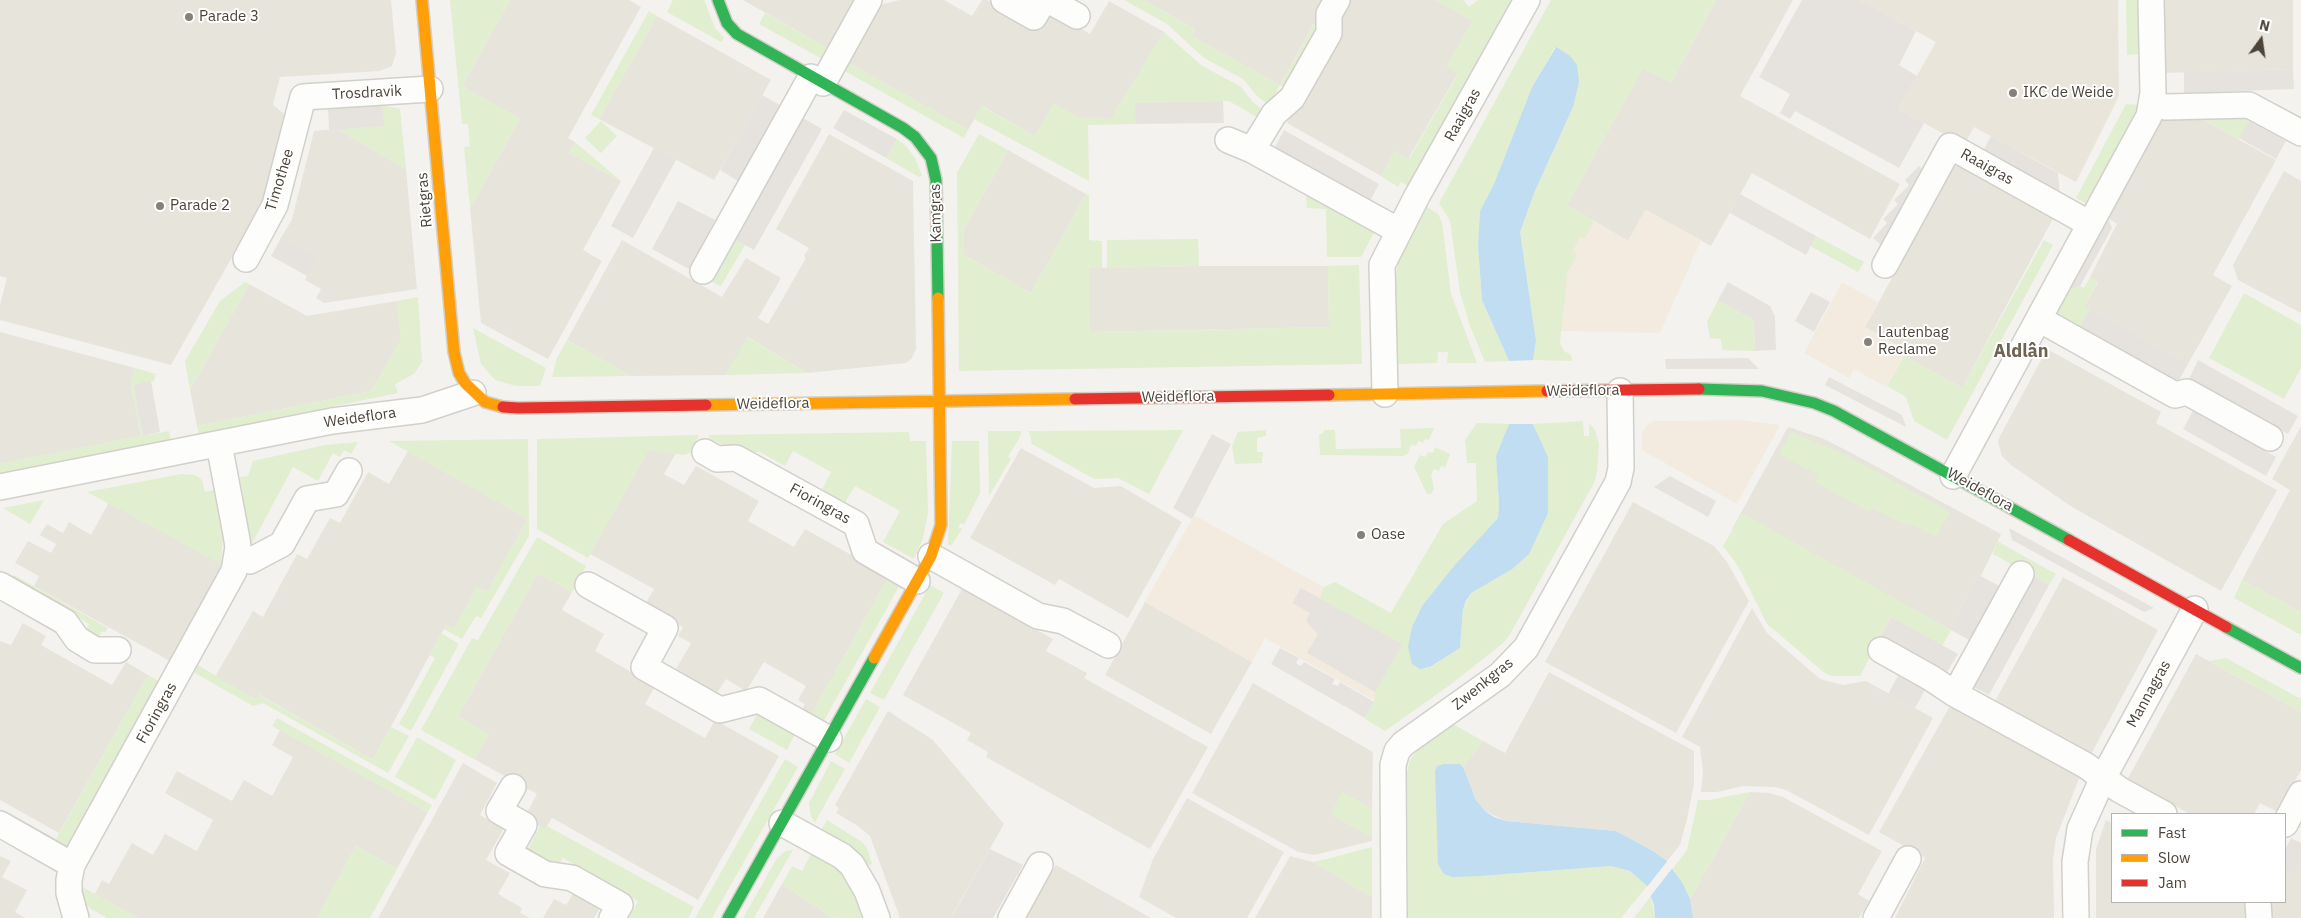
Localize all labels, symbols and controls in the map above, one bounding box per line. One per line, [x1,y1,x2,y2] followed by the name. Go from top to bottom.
[199,8,259,26] place label: Parade 3
[183,11,195,23] marker: Parade 3
[2236,15,2286,65] north arrow
[2258,15,2272,35] text: N
[332,82,402,104] street label: Trosdravik
[2023,84,2114,102] place label: IKC de Weide
[1441,85,1485,145] street label: Raaigras
[2007,87,2019,99] marker: IKC de Weide
[1957,145,2017,189] street label: Raaigras
[262,147,298,213] street label: Timothee
[414,172,436,228] street label: Rietgras
[926,183,946,243] street label: Kamgras
[170,197,230,215] place label: Parade 2
[154,200,166,212] marker: Parade 2
[1878,324,1949,359] place label: Lautenbag Reclame
[1862,336,1874,348] marker: Lautenbag Reclame
[1993,341,2049,363] district label: Aldlân
[1546,381,1620,401] street label: Weideflora
[1141,387,1215,407] street label: Weideflora
[736,394,810,414] street label: Weideflora
[323,404,397,432] street label: Weideflora
[1944,464,2016,516] street label: Weideflora
[786,480,854,528] street label: Fioringras
[1371,526,1405,544] place label: Oase
[1355,529,1367,541] marker: Oase
[1449,654,1517,714] street label: Zwenkgras
[2123,657,2175,731] street label: Mannagras
[133,679,181,747] street label: Fioringras
[2111,813,2286,903] legend
[2158,823,2186,842] text: Fast
[2158,848,2191,867] text: Slow
[2158,873,2187,892] text: Jam

